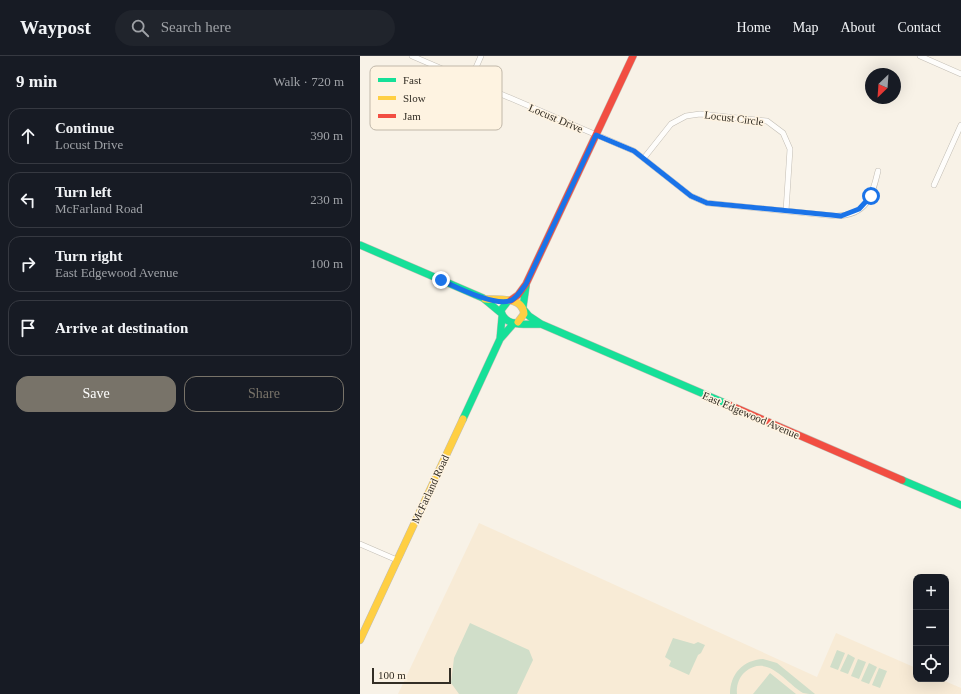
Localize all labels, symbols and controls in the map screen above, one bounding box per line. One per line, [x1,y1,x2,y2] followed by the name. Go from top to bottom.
[115,10,395,46] search box
[20,17,91,38] text: Waypost
[129,17,151,39] icon: search
[161,19,231,35] text: Search here
[737,20,771,35] text: Home
[793,20,818,35] text: Map
[840,20,875,35] text: About
[897,20,941,35] text: Contact
[370,66,502,130] legend
[865,68,901,104] north arrow
[16,72,57,91] text: 9 min
[273,74,344,89] text: Walk · 720 m
[403,74,421,86] text: Fast
[403,92,426,104] text: Slow
[527,101,585,135] street label: Locust Drive
[704,108,764,128] street label: Locust Circle
[403,110,421,122] text: Jam
[55,120,114,136] text: Continue
[17,125,39,147] icon: ahead
[310,128,343,143] text: 390 m
[55,137,123,152] text: Locust Drive
[55,184,112,200] text: Turn left
[862,187,880,205] route start
[17,189,39,211] icon: left
[310,192,343,207] text: 230 m
[55,201,143,216] text: McFarland Road
[55,248,122,264] text: Turn right
[17,253,39,275] icon: right
[310,256,343,271] text: 100 m
[55,265,178,280] text: East Edgewood Avenue
[432,271,450,289] route end
[17,317,39,339] icon: arrive
[55,320,188,336] text: Arrive at destination
[16,376,176,412] button: Save
[184,376,344,412] button: Share
[701,389,801,441] street label: East Edgewood Avenue
[409,452,451,525] street label: McFarland Road
[913,574,949,682] map controls
[913,574,949,610] button: +
[913,610,949,646] button: −
[913,646,949,682] button: locate
[372,666,451,685] scale bar
[378,669,406,681] text: 100 m

